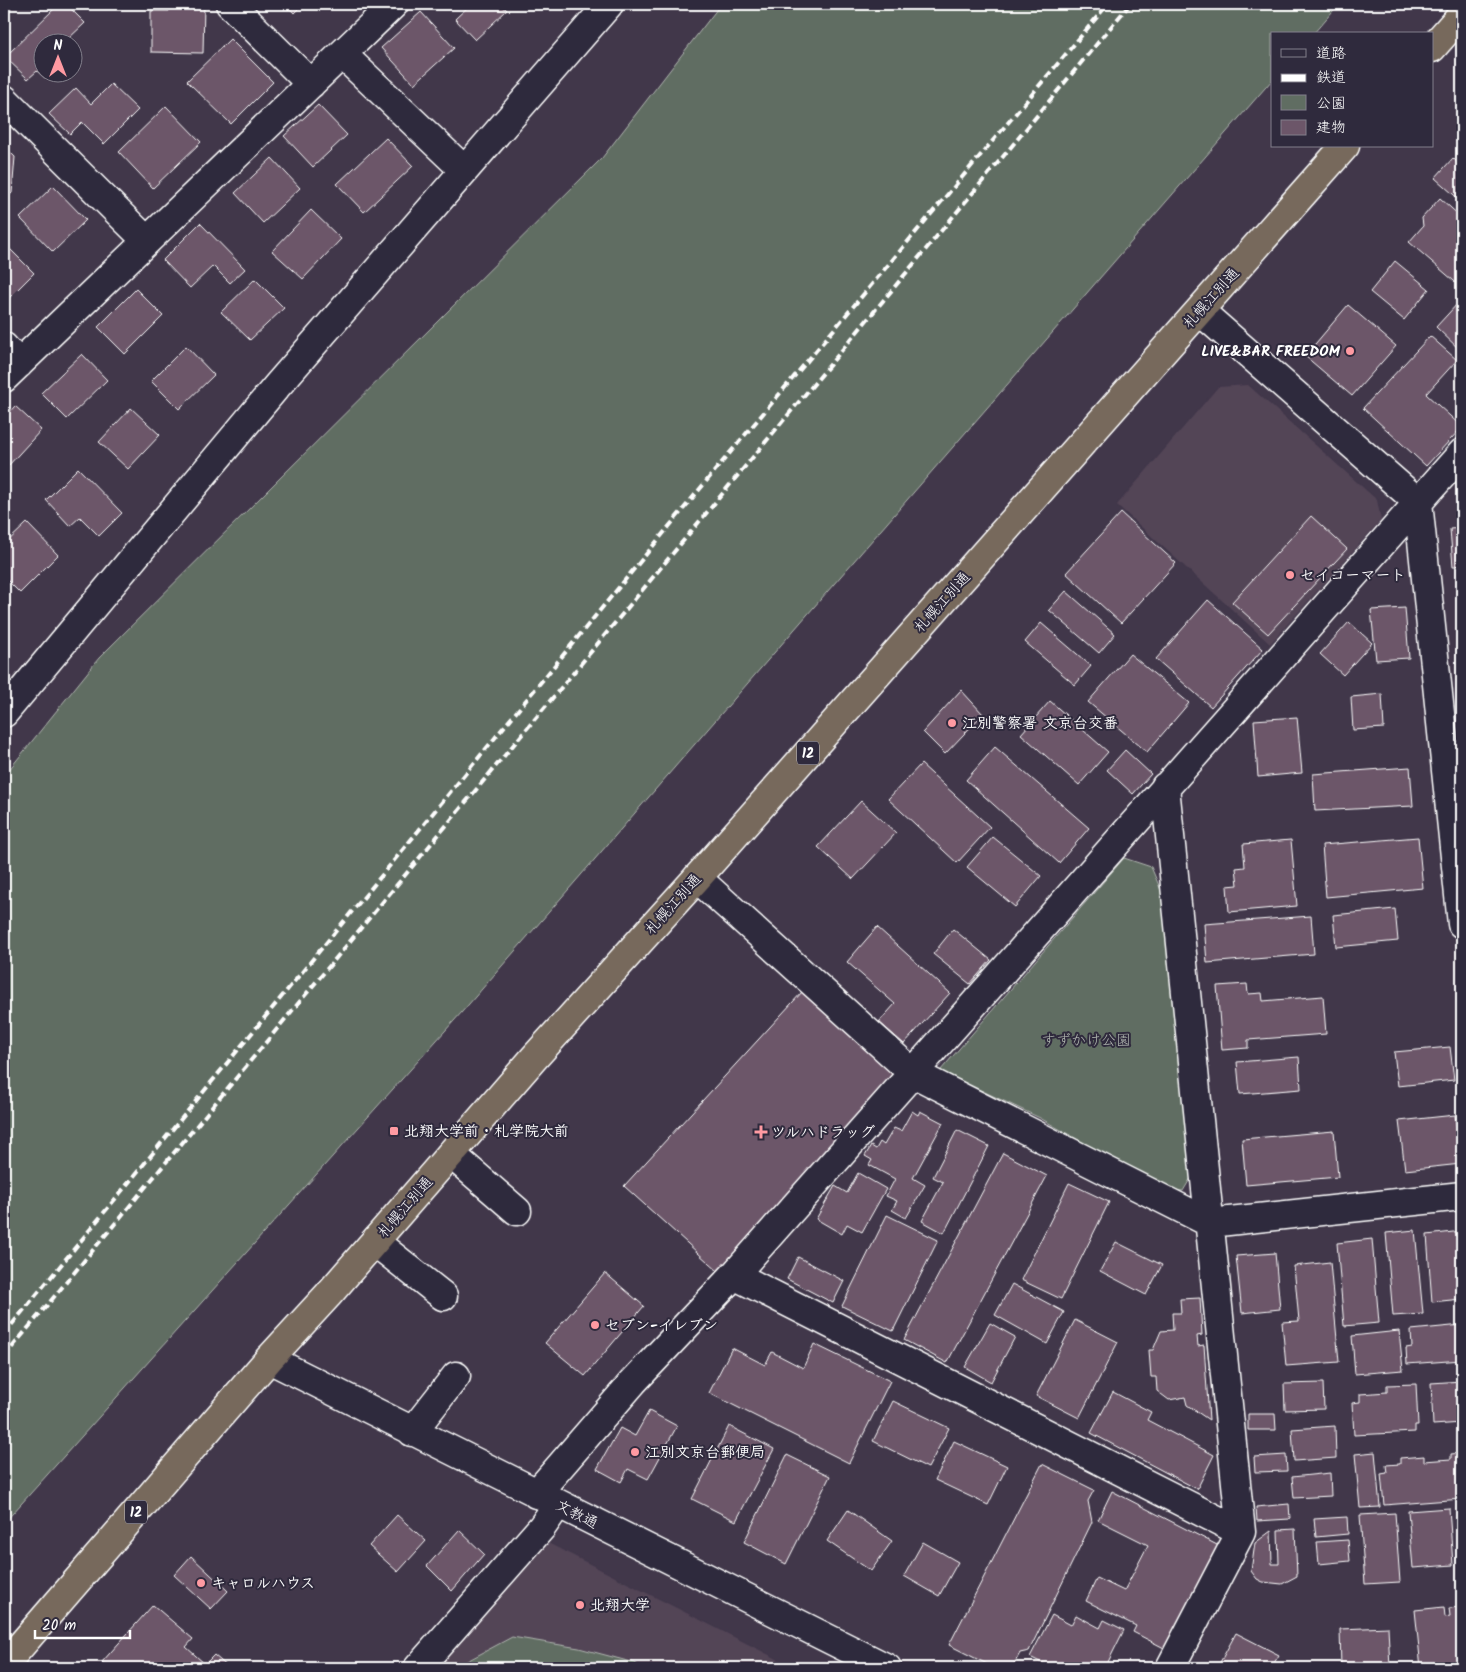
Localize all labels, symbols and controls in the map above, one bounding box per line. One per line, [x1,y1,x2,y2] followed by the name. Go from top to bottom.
[32,32,82,82] north arrow
[1271,32,1434,148] legend
[54,35,63,57] text: N
[1316,42,1346,66] text: 道路
[1316,66,1346,90] text: 鉄道
[1316,92,1346,116] text: 公園
[1316,116,1346,140] text: 建物
[1178,263,1246,335] street label: 札幌江別通
[1201,340,1341,364] place label: LIVE&BAR FREEDOM
[1344,345,1356,357] marker: LIVE&BAR FREEDOM
[1300,564,1406,588] place label: セイコーマート
[909,567,977,639] street label: 札幌江別通
[1284,569,1296,581] marker: セイコーマート
[962,712,1118,736] place label: 江別警察署 文京台交番
[946,717,958,729] marker: 江別警察署 文京台交番
[797,741,819,764] road number: 12
[640,869,708,941] street label: 札幌江別通
[1041,1029,1131,1053] park label: すずかけ公園
[404,1120,569,1144] place label: 北翔大学前・札学院大前
[771,1121,875,1145] place label: ツルハドラッグ
[388,1125,400,1137] marker: 北翔大学前・札学院大前
[755,1126,767,1138] marker: ツルハドラッグ
[372,1171,439,1244] street label: 札幌江別通
[605,1314,718,1338] place label: セブン-イレブン
[589,1319,601,1331] marker: セブン-イレブン
[645,1441,765,1465] place label: 江別文京台郵便局
[629,1446,641,1458] marker: 江別文京台郵便局
[551,1494,602,1536] street label: 文教通
[125,1500,147,1524] road number: 12
[211,1572,315,1596] place label: キャロルハウス
[195,1577,207,1589] marker: キャロルハウス
[590,1594,650,1618] place label: 北翔大学
[574,1599,586,1611] marker: 北翔大学
[35,1607,130,1639] scale bar
[42,1614,76,1638] text: 20 m

